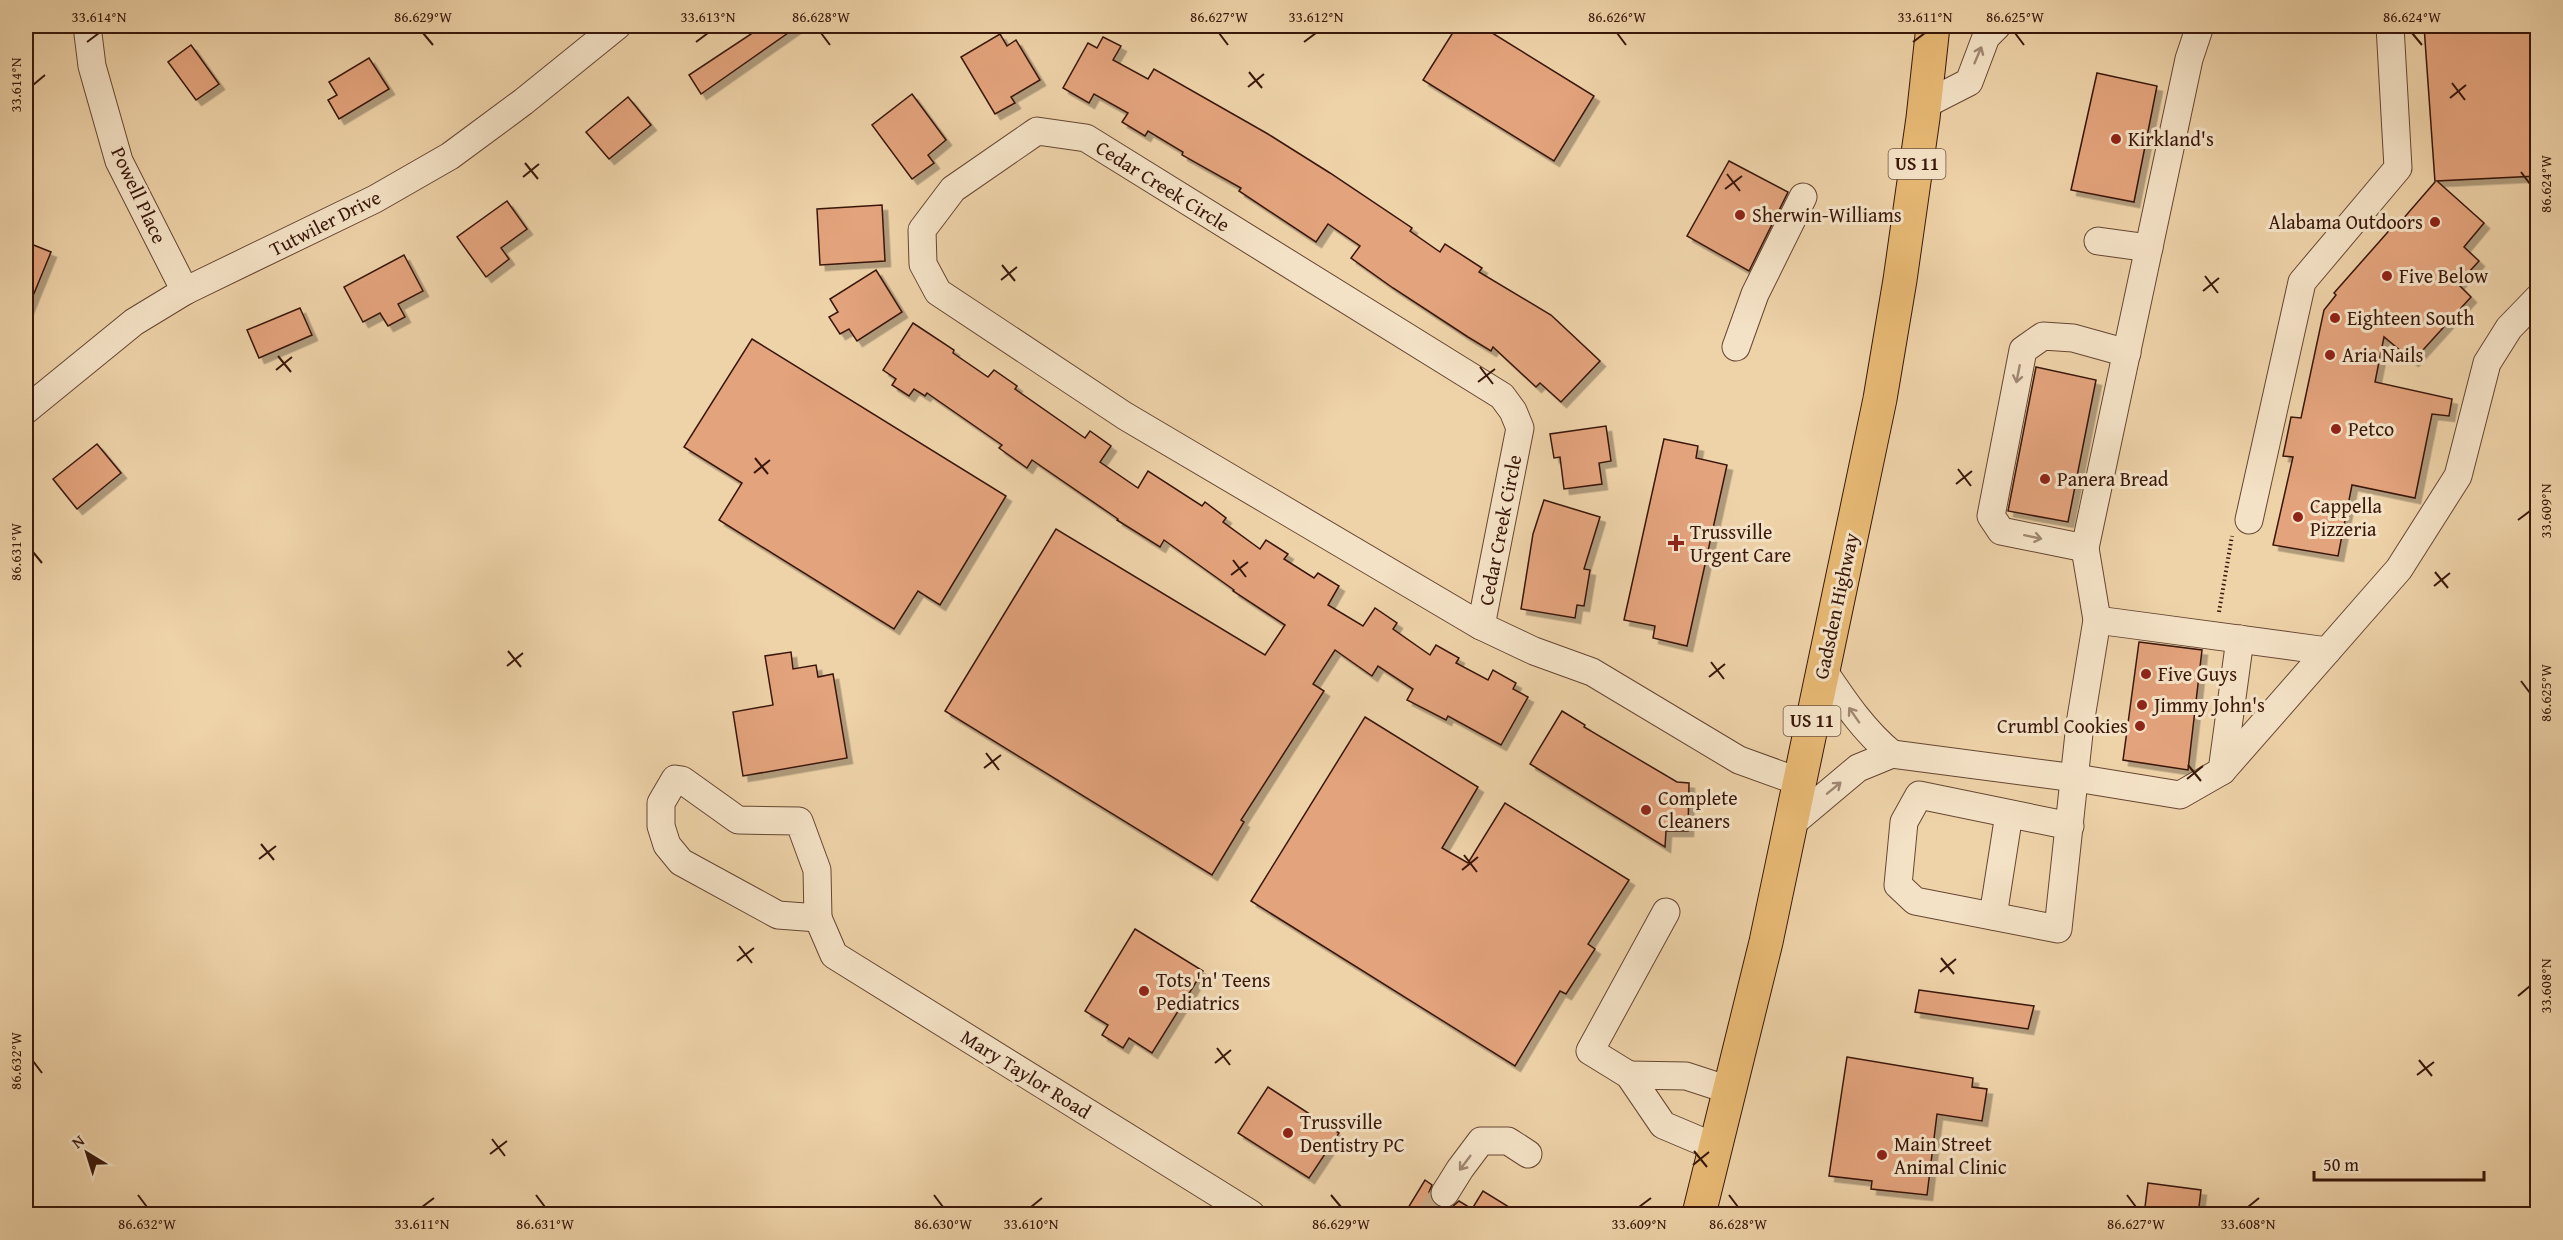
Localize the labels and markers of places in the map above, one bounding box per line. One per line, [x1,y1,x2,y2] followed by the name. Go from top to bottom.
[2128,124,2214,153] place label: Kirkland's
[2109,132,2123,146] marker: Kirkland's
[1752,200,1902,229] place label: Sherwin-Williams
[2269,207,2423,236] place label: Alabama Outdoors
[1733,208,1747,222] marker: Sherwin-Williams
[2428,215,2442,229] marker: Alabama Outdoors
[2399,261,2489,290] place label: Five Below
[2380,269,2394,283] marker: Five Below
[2347,303,2474,332] place label: Eighteen South
[2328,311,2342,325] marker: Eighteen South
[2342,340,2424,369] place label: Aria Nails
[2323,348,2337,362] marker: Aria Nails
[2348,414,2394,443] place label: Petco
[2329,422,2343,436] marker: Petco
[2057,464,2169,493] place label: Panera Bread
[2038,472,2052,486] marker: Panera Bread
[2310,491,2383,543] place label: Cappella Pizzeria
[2291,510,2305,524] marker: Cappella Pizzeria
[1690,517,1791,569] place label: Trussville Urgent Care
[1667,534,1685,552] marker: Trussville Urgent Care
[2158,659,2237,688] place label: Five Guys
[2139,667,2153,681] marker: Five Guys
[2151,690,2265,719] place label: Jimmy John's
[2135,698,2149,712] marker: Jimmy John's
[1997,711,2128,740] place label: Crumbl Cookies
[2133,719,2147,733] marker: Crumbl Cookies
[1658,783,1738,835] place label: Complete Cleaners
[1639,803,1653,817] marker: Complete Cleaners
[1156,965,1270,1017] place label: Tots 'n' Teens Pediatrics
[1137,984,1151,998] marker: Tots 'n' Teens Pediatrics
[1300,1107,1405,1159] place label: Trussville Dentistry PC
[1281,1126,1295,1140] marker: Trussville Dentistry PC
[1894,1129,2007,1181] place label: Main Street Animal Clinic
[1875,1148,1889,1162] marker: Main Street Animal Clinic

